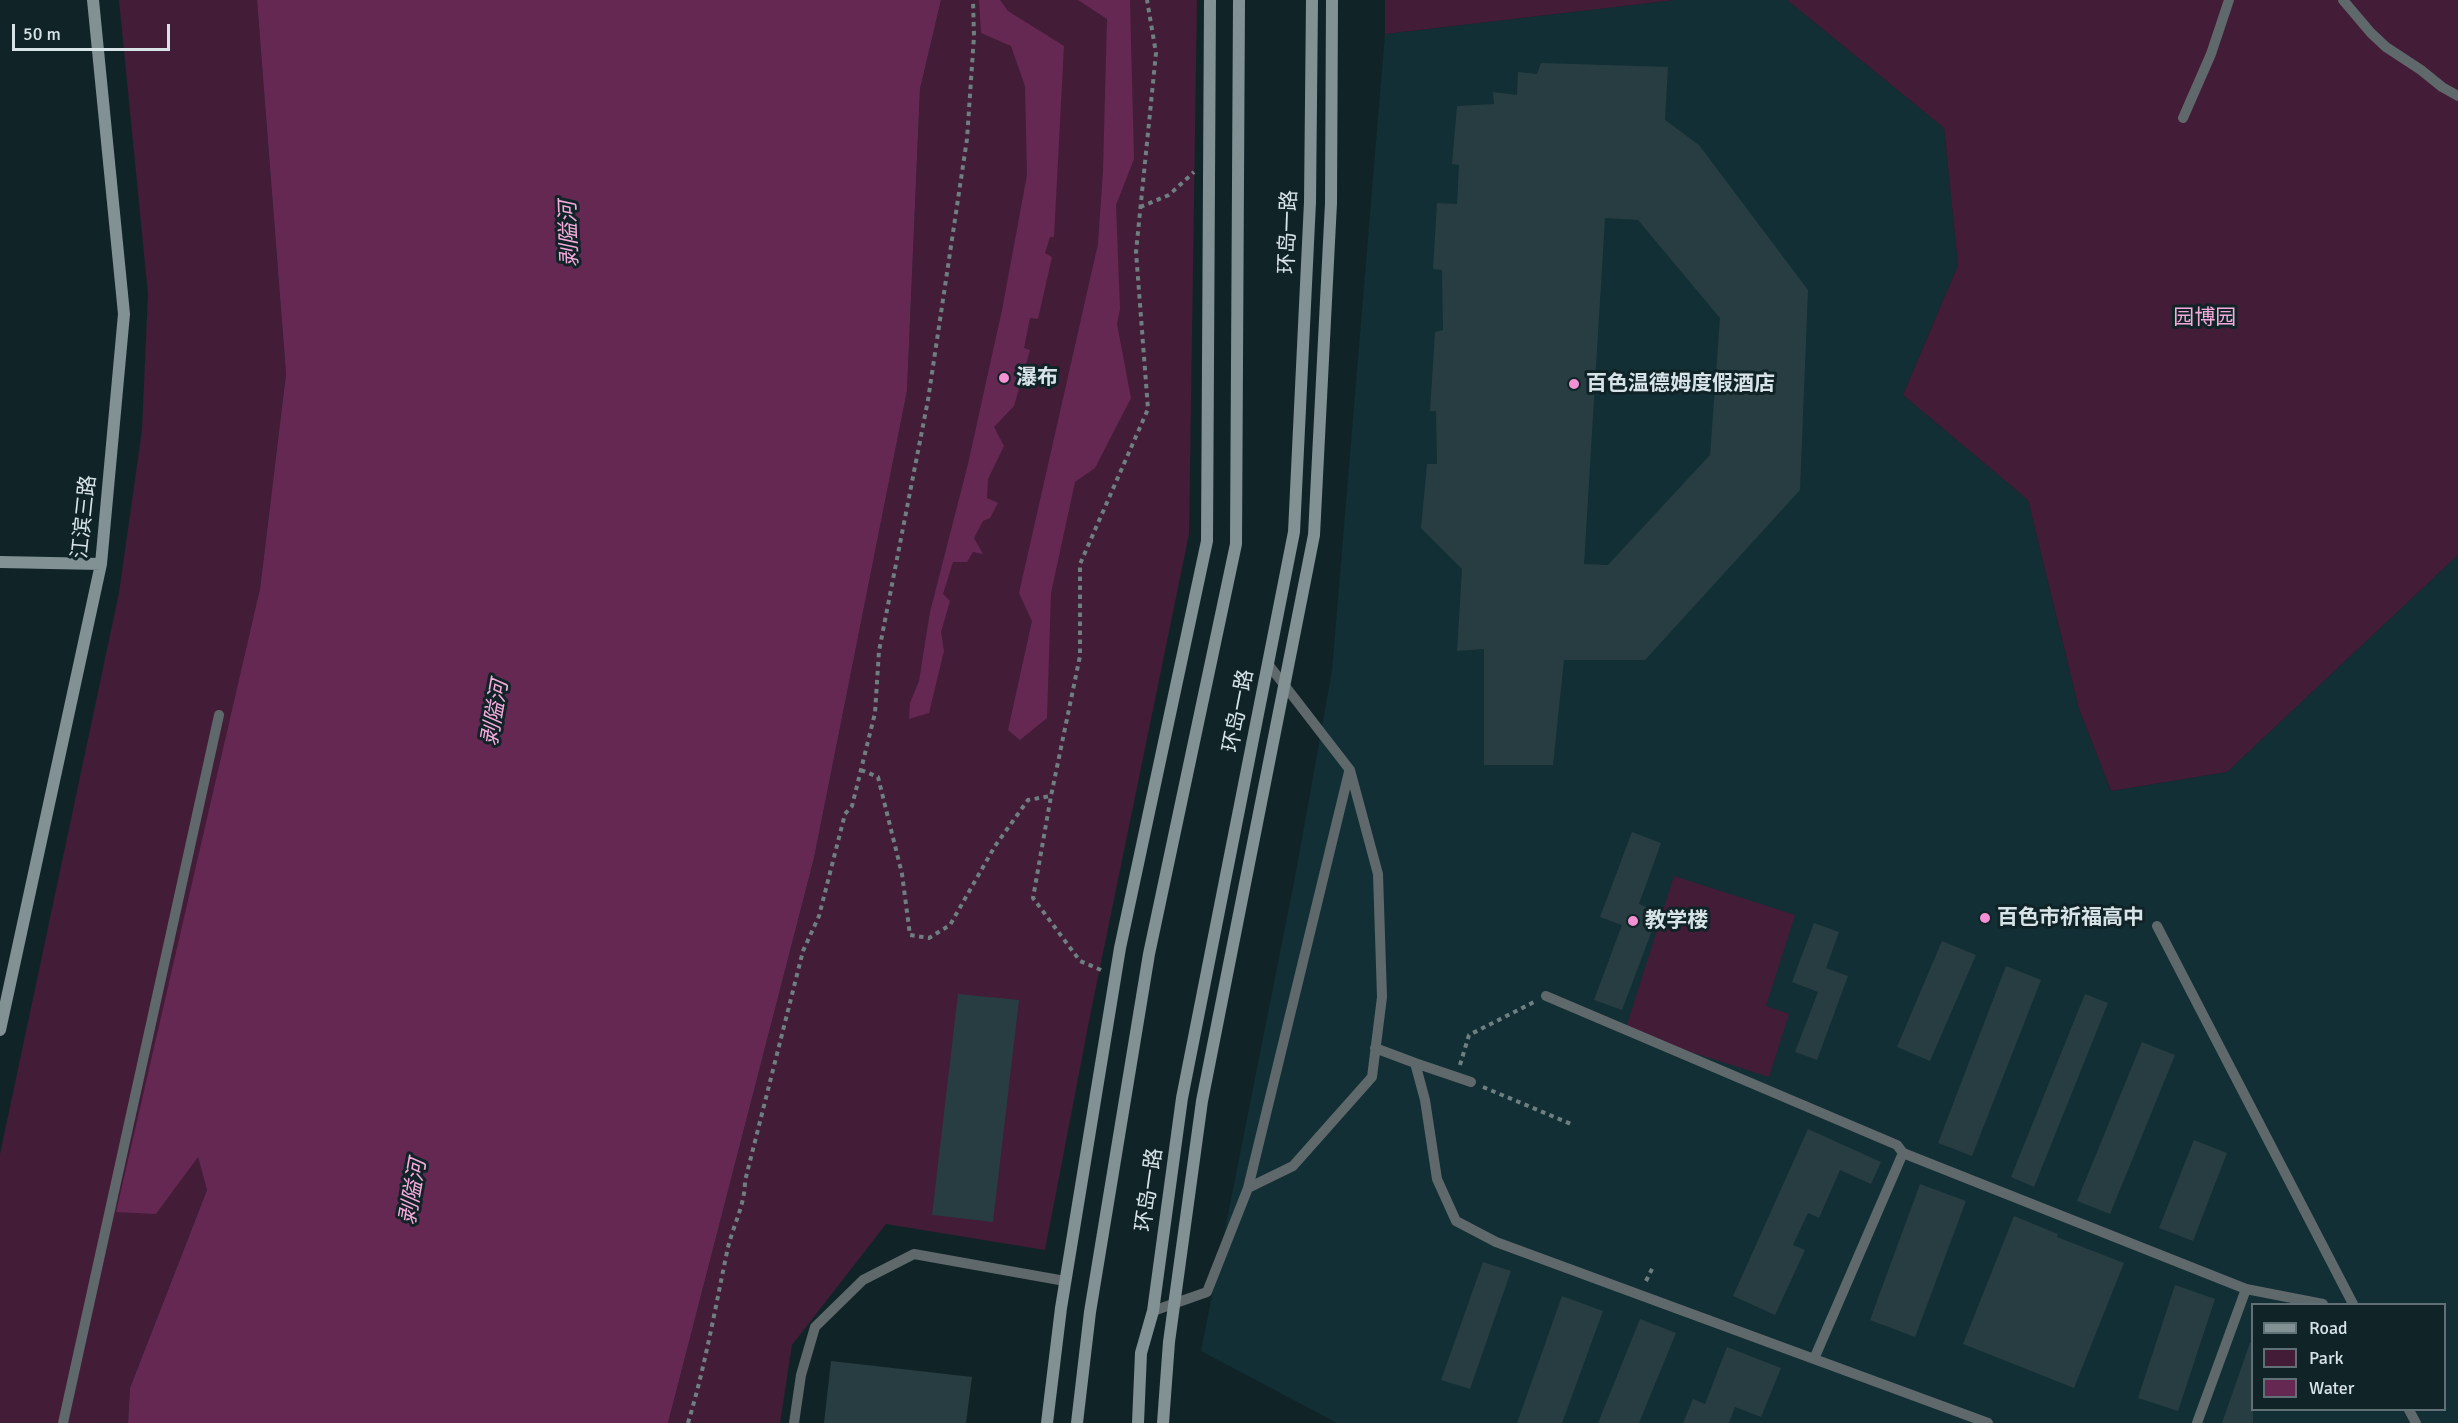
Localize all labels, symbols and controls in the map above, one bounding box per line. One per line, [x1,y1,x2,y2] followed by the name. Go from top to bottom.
[15,12,172,50] scale bar
[23,23,61,45] text: 50 m
[1275,190,1303,274] street label: 环岛一路
[556,201,584,267] water label: 剥隘河
[2174,305,2236,331] park label: 园博园
[1016,365,1058,391] place label: 瀑布
[997,371,1011,385] marker: 瀑布
[1586,371,1775,397] place label: 百色温德姆度假酒店
[1567,377,1581,391] marker: 百色温德姆度假酒店
[68,474,102,560] street label: 江滨三路
[1219,667,1259,755] street label: 环岛一路
[477,678,515,748] water label: 剥隘河
[1997,905,2144,931] place label: 百色市祈福高中
[1645,908,1708,934] place label: 教学楼
[1978,911,1992,925] marker: 百色市祈福高中
[1626,914,1640,928] marker: 教学楼
[1132,1147,1168,1233] street label: 环岛一路
[395,1157,433,1227] water label: 剥隘河
[2251,1303,2446,1411] legend
[2309,1317,2348,1339] text: Road
[2309,1347,2344,1369] text: Park
[2309,1377,2354,1399] text: Water

